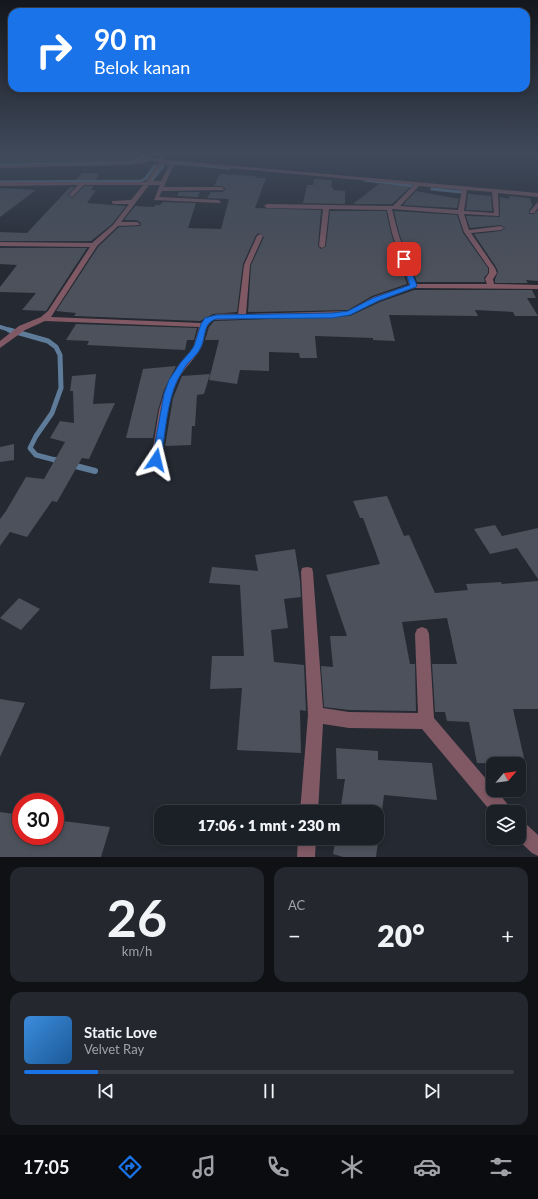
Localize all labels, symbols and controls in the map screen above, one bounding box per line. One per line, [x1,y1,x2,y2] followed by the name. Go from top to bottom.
[94,22,157,56] text: 90 m
[28,24,80,76] icon: right
[94,56,190,78] text: Belok kanan
[387,242,421,276] pin
[393,248,415,270] icon: arrive
[135,439,177,481] position arrow
[486,757,526,797] north arrow
[486,757,526,845] map controls
[12,793,64,845] speed limit sign: 30
[486,805,526,845] button: layers
[198,816,340,834] text: 17:06 · 1 mnt · 230 m
[107,886,167,948] text: 26
[288,897,305,913] text: AC
[377,917,425,953] text: 20°
[288,922,301,949] text: −
[501,922,514,949] text: +
[122,943,152,959] text: km/h
[84,1023,157,1041] text: Static Love
[84,1041,144,1057] text: Velvet Ray
[95,1080,117,1102] icon: previous
[258,1080,280,1102] icon: pause
[421,1080,443,1102] icon: next
[116,1153,144,1181] icon: directions
[190,1153,218,1181] icon: music
[264,1153,292,1181] icon: phone
[338,1153,366,1181] icon: climate
[413,1153,441,1181] icon: car
[487,1153,515,1181] icon: filters
[23,1156,70,1178] text: 17:05

